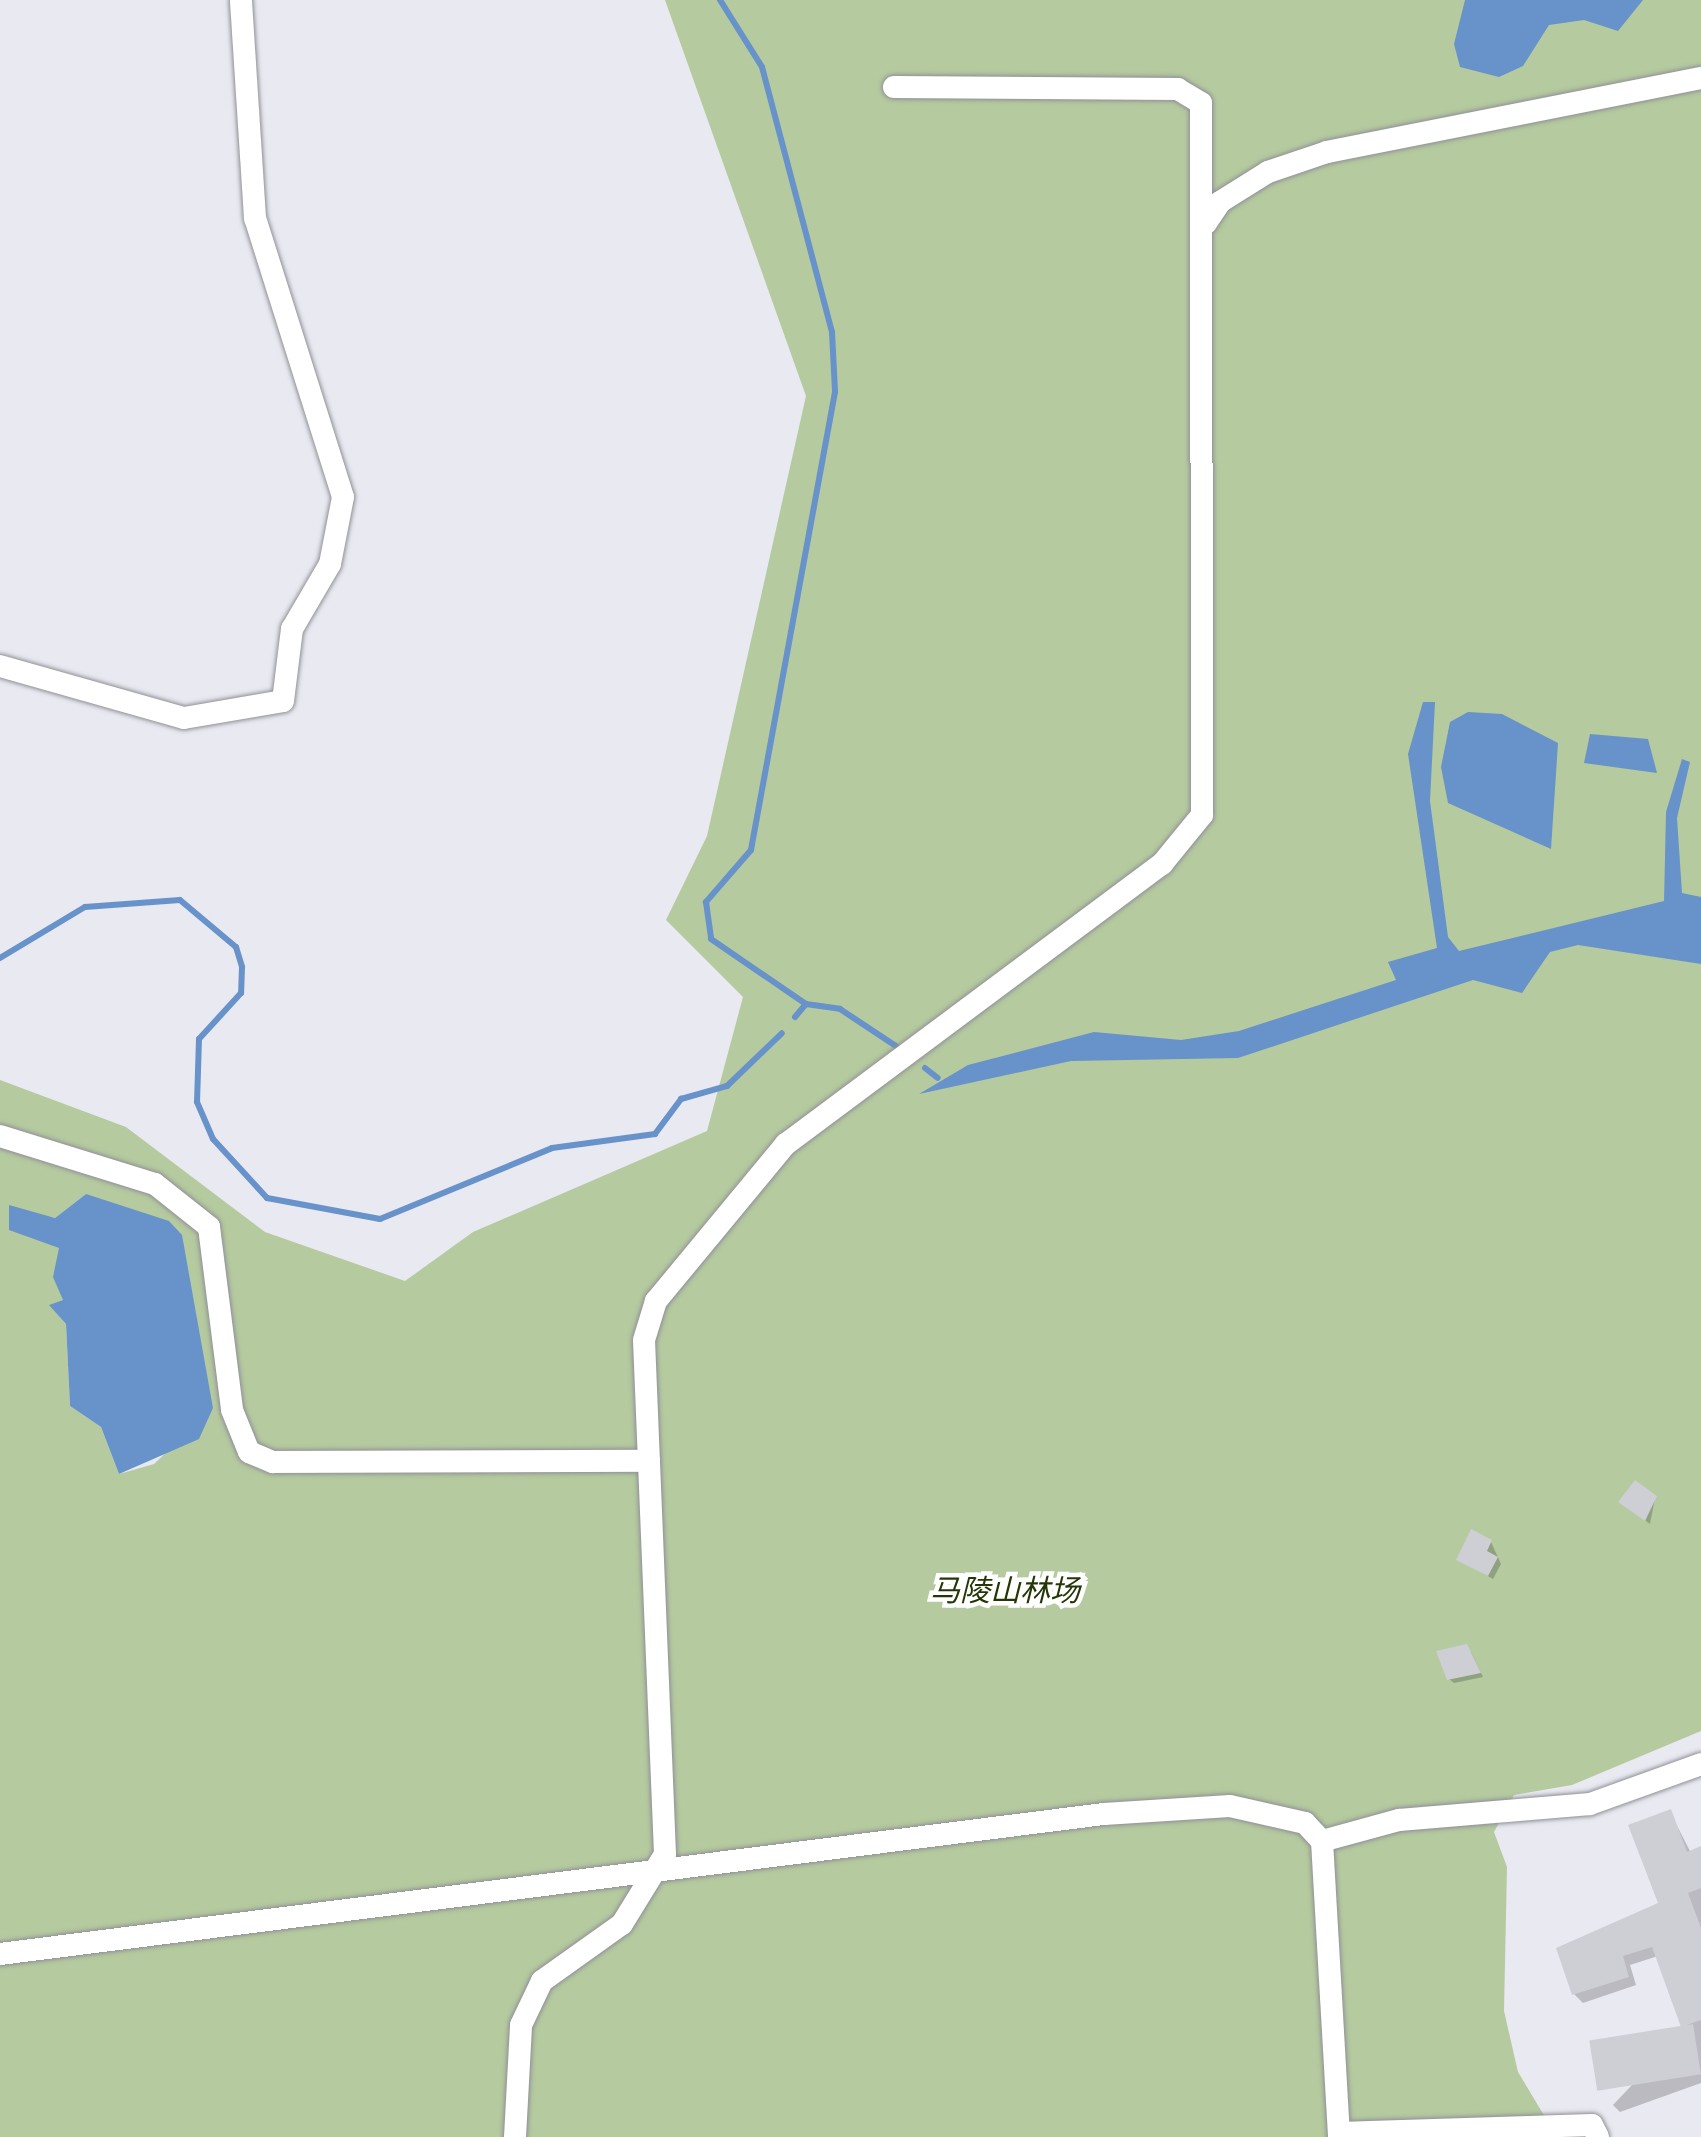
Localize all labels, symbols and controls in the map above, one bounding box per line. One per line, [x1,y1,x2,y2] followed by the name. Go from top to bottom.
[930,1572,1080,1608] park label: 马陵山林场

